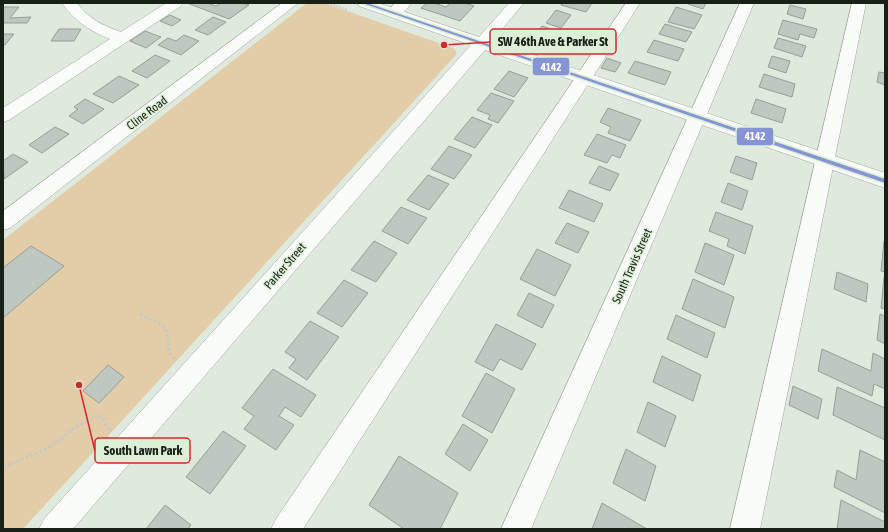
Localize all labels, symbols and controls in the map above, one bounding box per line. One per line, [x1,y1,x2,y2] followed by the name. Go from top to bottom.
[490,29,616,54] callout: SW 46th Ave & Parker St
[498,34,609,49] text: SW 46th Ave & Parker St
[532,57,570,76] line badge: 4142
[540,61,561,73] text: 4142
[124,93,170,133] street label: Cline Road
[736,127,774,146] line badge: 4142
[744,130,765,142] text: 4142
[609,226,655,306] street label: South Travis Street
[261,240,309,292] street label: Parker Street
[95,438,190,463] callout: South Lawn Park
[104,443,182,458] text: South Lawn Park

